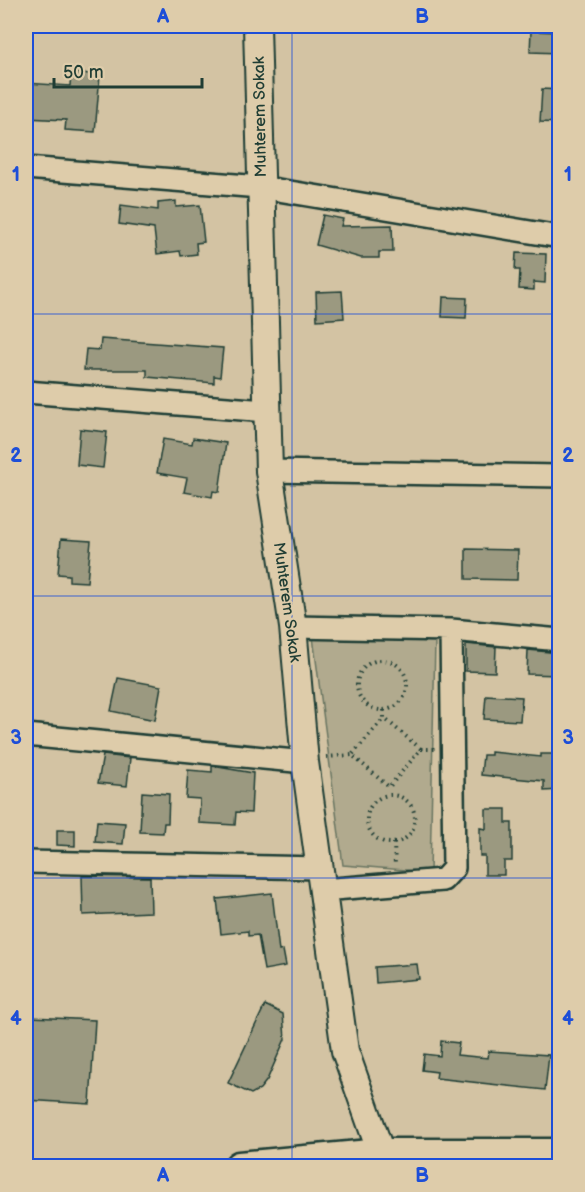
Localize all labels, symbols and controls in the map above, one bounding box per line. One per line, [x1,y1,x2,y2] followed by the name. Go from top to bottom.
[156,5,170,29] text: A
[415,5,429,29] text: B
[54,51,202,89] scale bar
[250,56,271,178] street label: Muhterem Sokak
[63,62,104,83] text: 50 m
[12,163,20,187] text: 1
[564,163,572,187] text: 1
[10,444,22,468] text: 2
[562,444,574,468] text: 2
[269,541,304,664] street label: Muhterem Sokak
[10,726,22,750] text: 3
[562,726,574,750] text: 3
[10,1007,22,1031] text: 4
[562,1007,574,1031] text: 4
[156,1164,170,1188] text: A
[415,1164,429,1188] text: B

